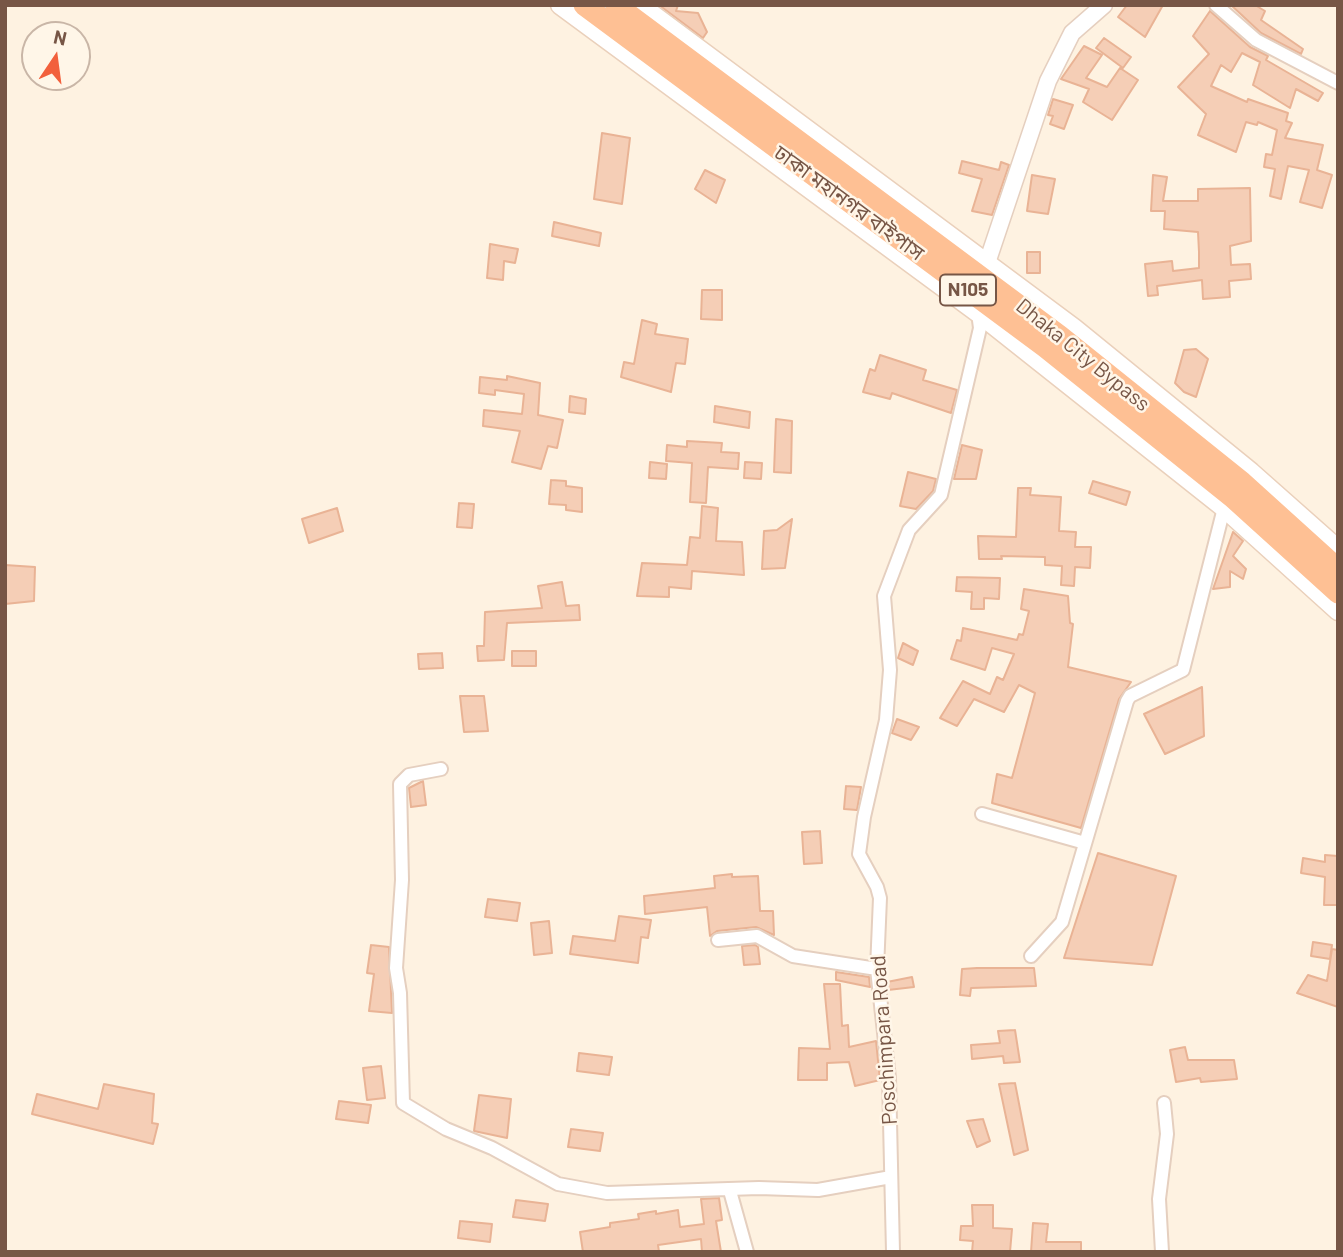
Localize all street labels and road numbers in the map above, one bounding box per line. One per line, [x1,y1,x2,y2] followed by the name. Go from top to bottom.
[769,140,929,266] street label: ঢাকা মহানগর বাইপাস
[940,274,996,306] road number: N105
[1011,293,1155,417] street label: Dhaka City Bypass
[866,954,902,1126] street label: Poschimpara Road

